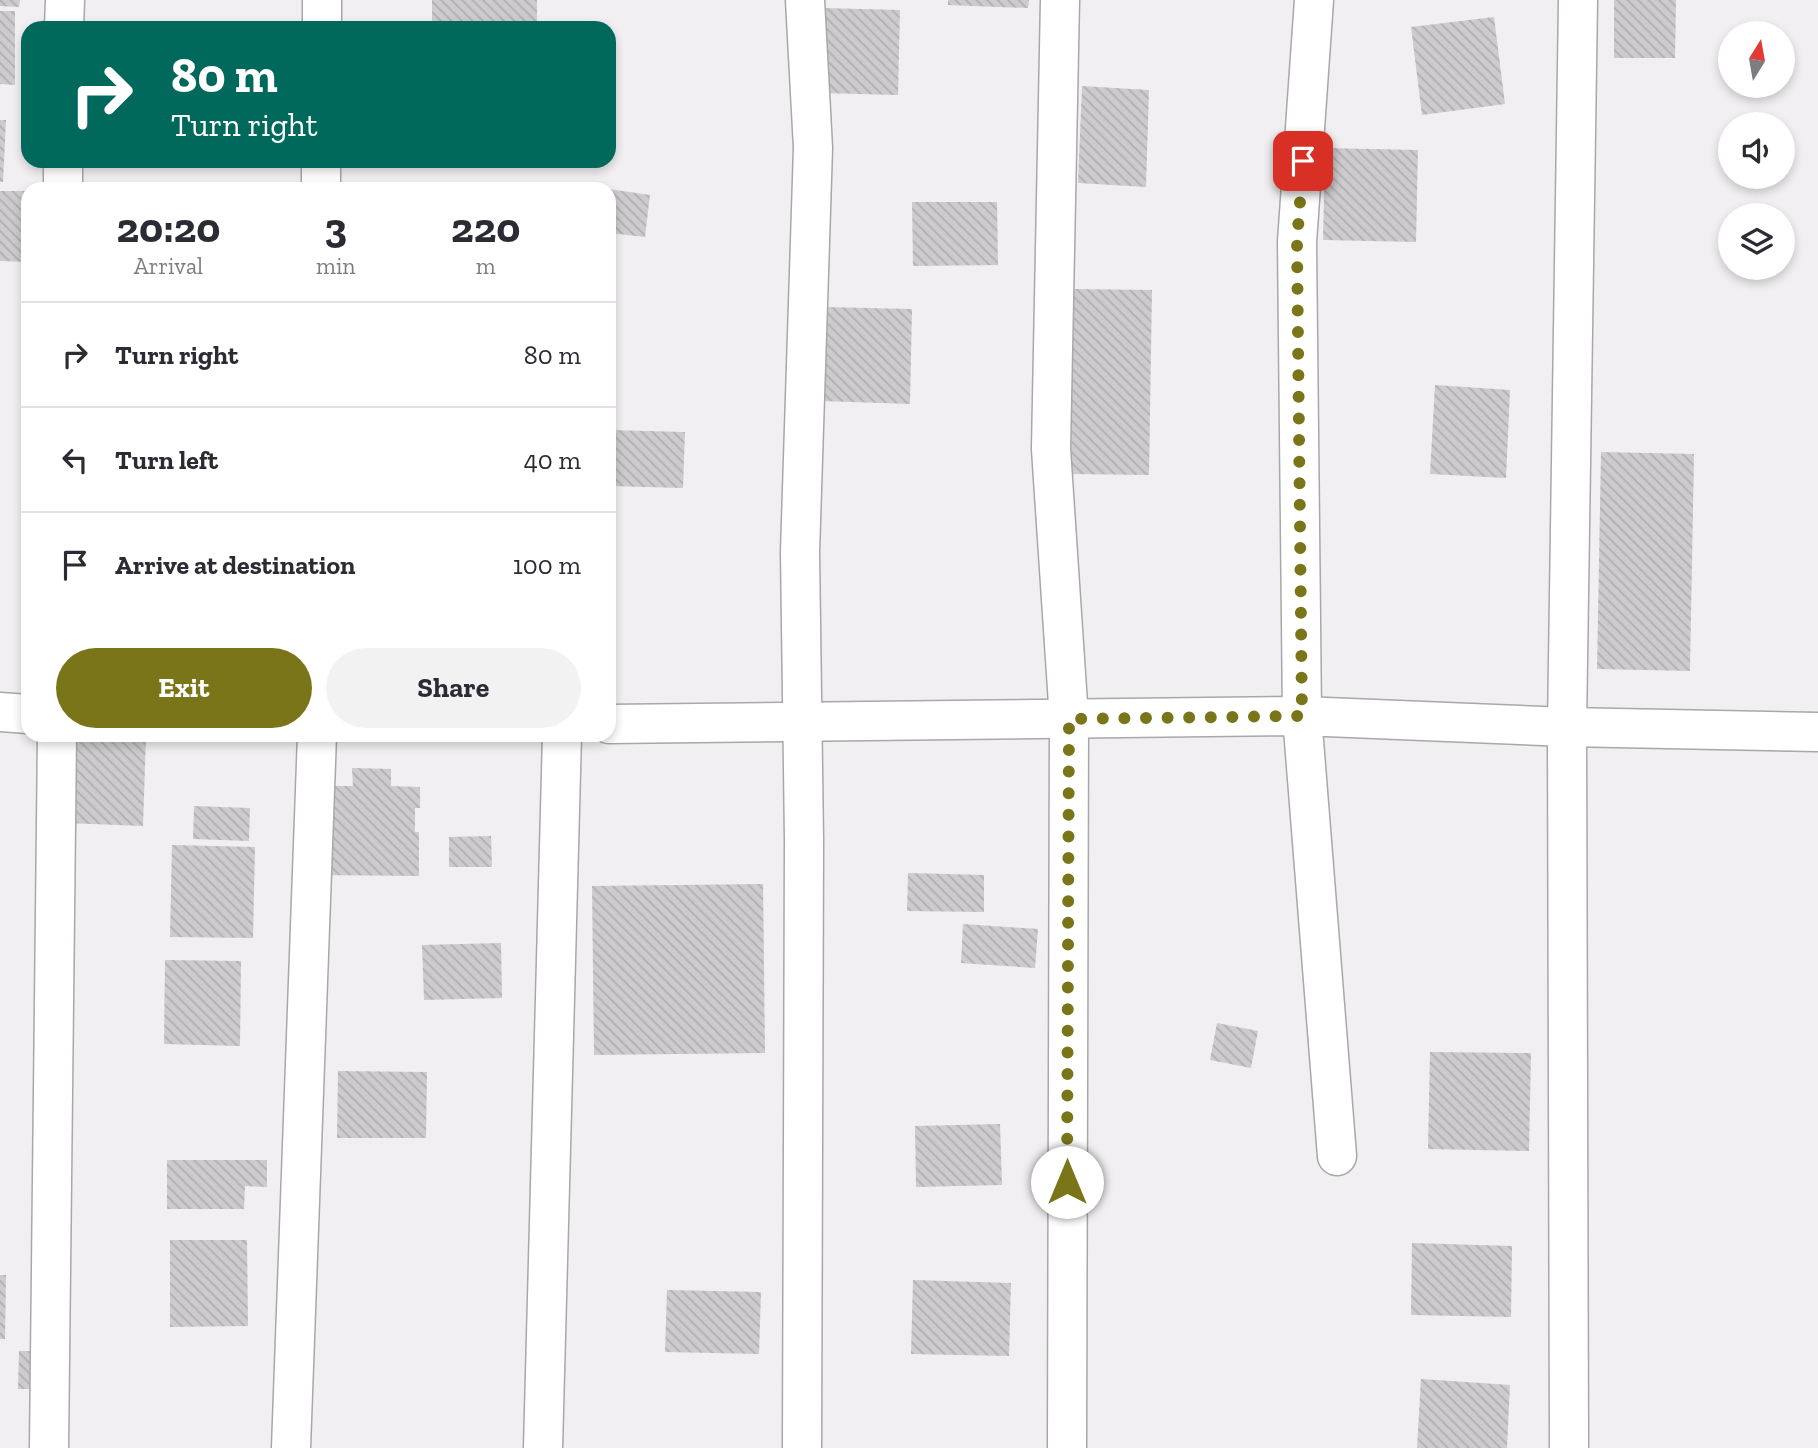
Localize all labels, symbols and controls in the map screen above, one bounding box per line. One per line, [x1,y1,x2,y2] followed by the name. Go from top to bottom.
[1718,21,1796,98] north arrow
[1718,21,1795,280] map controls
[171,46,278,105] text: 80 m
[56,49,147,140] icon: right
[171,106,318,144] text: Turn right
[1718,112,1795,189] button: sound
[1273,131,1333,191] pin
[1284,142,1322,180] icon: arrive
[117,202,220,253] text: 20:20
[325,202,347,253] text: 3
[451,202,520,253] text: 220
[1718,203,1795,280] button: layers
[134,252,203,280] text: Arrival
[316,252,356,280] text: min
[476,252,496,280] text: m
[56,336,94,374] icon: right
[115,339,238,371] text: Turn right
[524,339,581,371] text: 80 m
[56,441,94,479] icon: left
[115,444,218,476] text: Turn left
[524,444,581,476] text: 40 m
[56,546,94,584] icon: arrive
[115,549,355,581] text: Arrive at destination
[513,549,581,581] text: 100 m
[56,648,312,728] button: Exit
[326,648,581,728] button: Share
[1030,1145,1104,1219] position arrow

